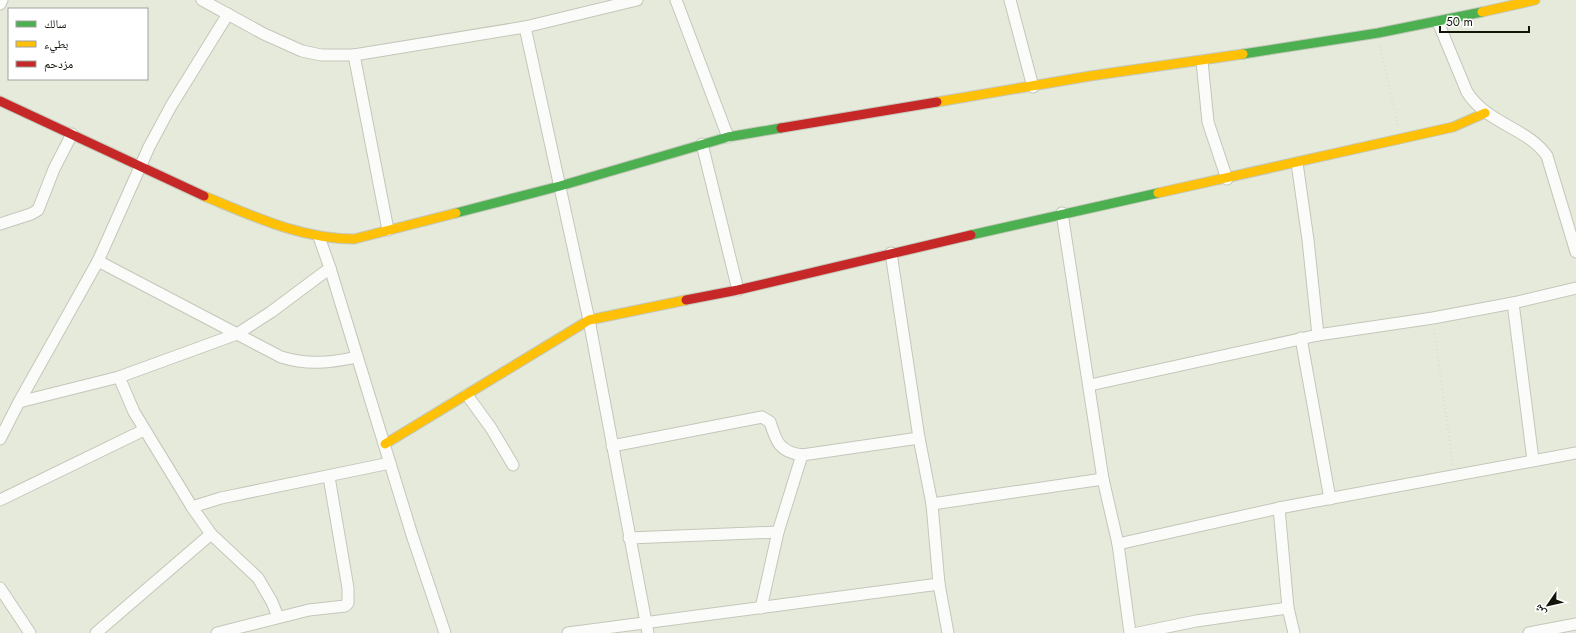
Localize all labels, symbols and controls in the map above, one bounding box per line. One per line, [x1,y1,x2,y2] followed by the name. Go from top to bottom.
[8,8,148,80] legend
[1440,8,1529,34] scale bar
[1446,13,1473,31] text: 50 m
[44,15,66,33] text: سالك
[44,35,68,54] text: بطيء
[44,55,73,73] text: مزدحم
[1528,585,1568,625] north arrow
[1530,601,1550,620] text: ش

